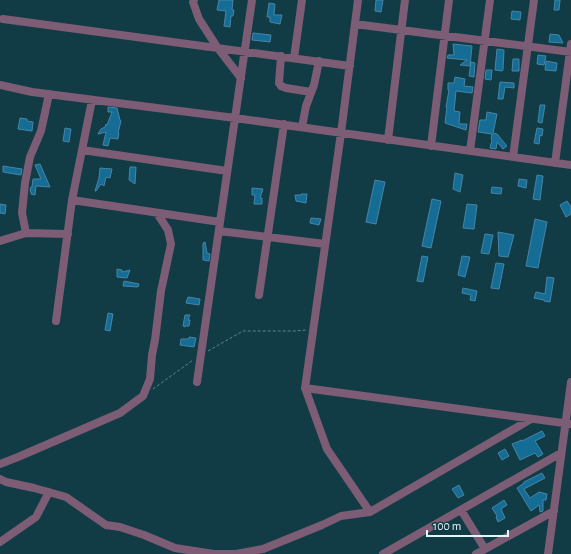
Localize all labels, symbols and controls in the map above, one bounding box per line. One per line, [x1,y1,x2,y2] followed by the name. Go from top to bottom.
[427,512,508,538] scale bar
[433,520,461,532] text: 100 m

